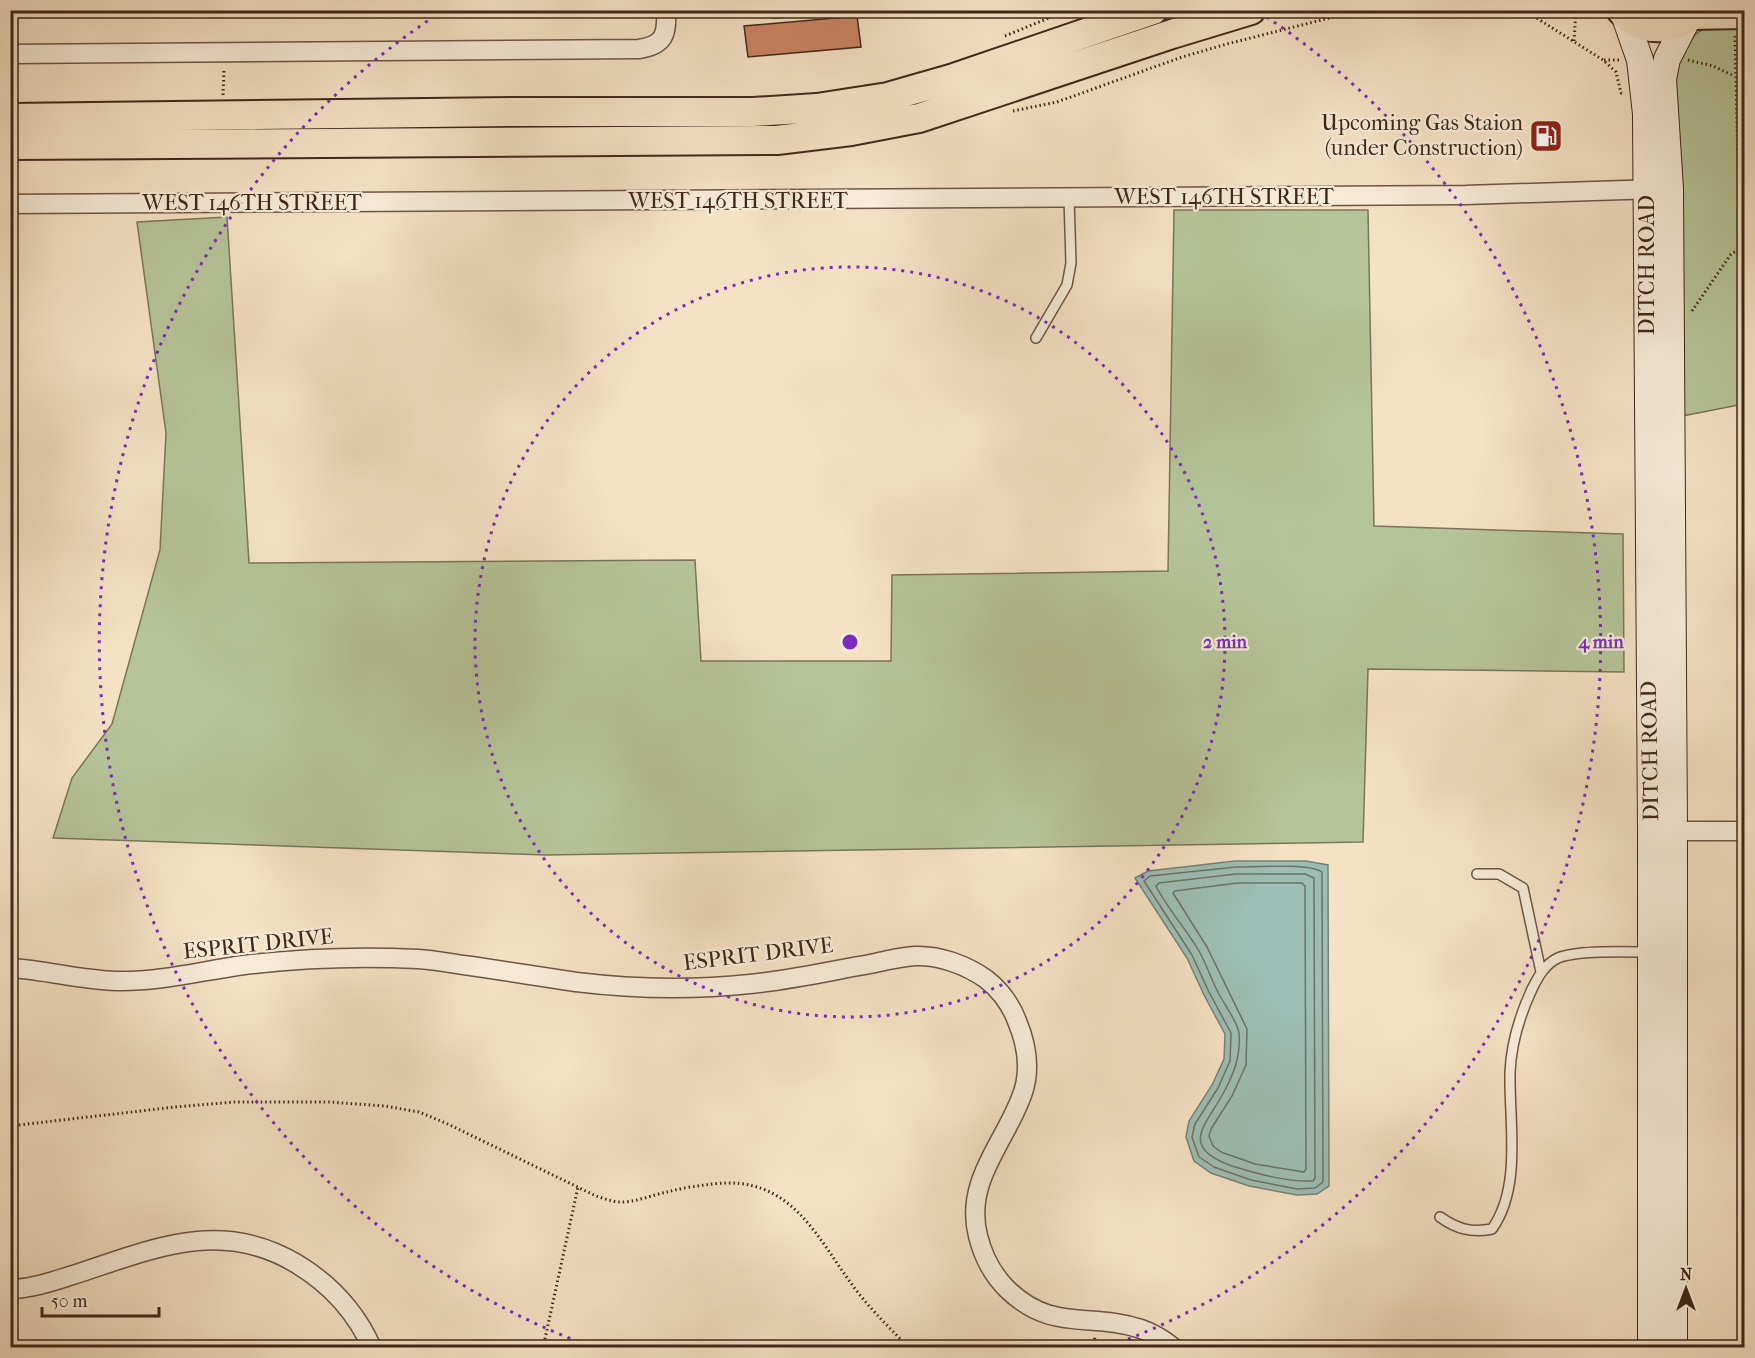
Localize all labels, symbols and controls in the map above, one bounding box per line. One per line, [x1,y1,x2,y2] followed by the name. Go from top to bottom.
[1321,110,1523,161] place label: Upcoming Gas Staion (under Construction)
[1528,118,1564,154] fuel station icon: Upcoming Gas Staion (under Construction)
[1113,184,1335,210] street label: WEST 146TH STREET
[627,188,849,214] street label: WEST 146TH STREET
[141,190,363,216] street label: WEST 146TH STREET
[1634,195,1660,335] street label: DITCH ROAD
[840,632,860,652] centre of rings
[1203,632,1247,653] text: 2 min
[1577,632,1624,653] text: 4 min
[1636,681,1664,821] street label: DITCH ROAD
[182,923,334,965] street label: ESPRIT DRIVE
[681,932,835,976] street label: ESPRIT DRIVE
[1656,1259,1716,1319] north arrow
[1680,1265,1693,1284] text: N
[42,1280,159,1318] scale bar
[51,1291,88,1312] text: 50 m

